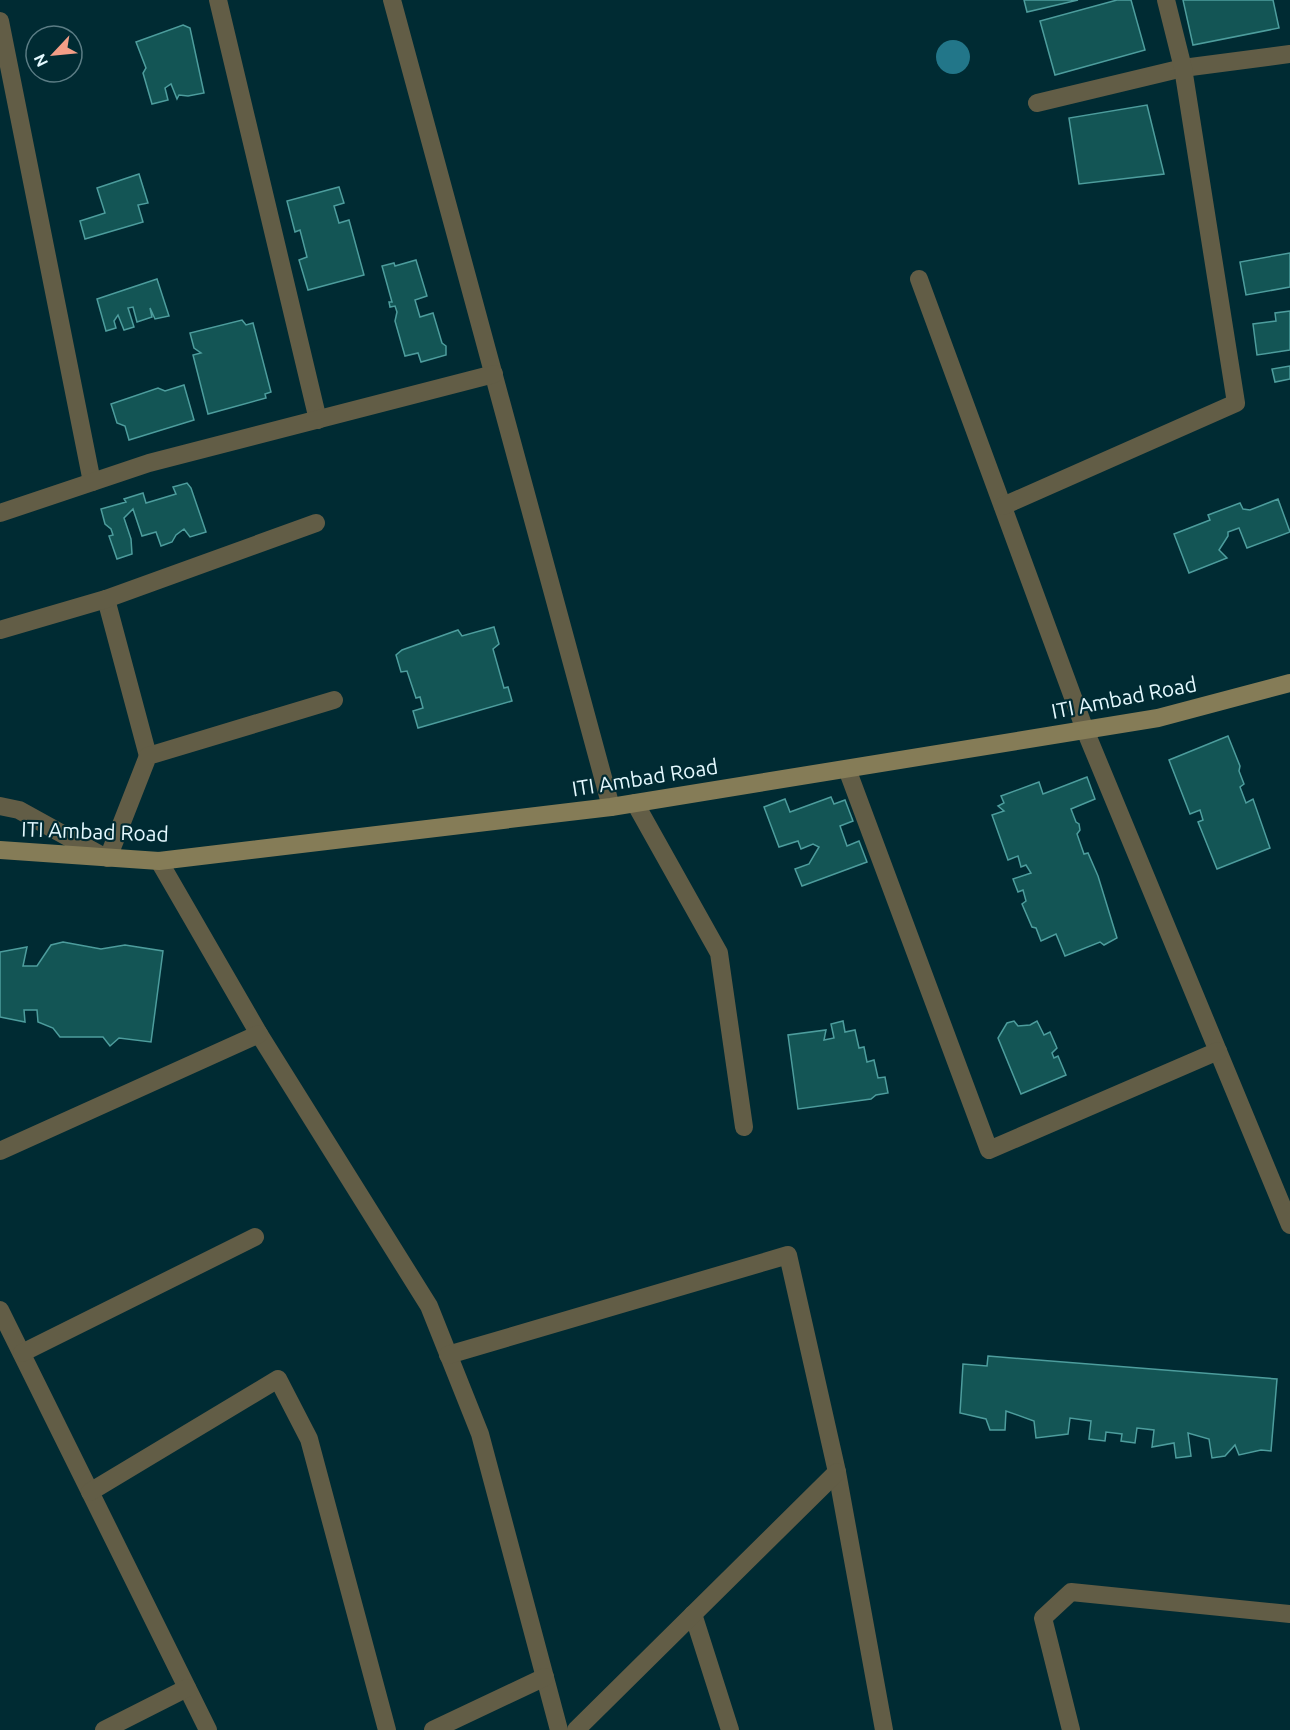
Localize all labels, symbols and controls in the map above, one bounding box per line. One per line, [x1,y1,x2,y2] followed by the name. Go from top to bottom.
[24,24,84,84] north arrow
[30,51,51,70] text: N
[1049,671,1199,723] street label: ITI Ambad Road
[570,754,720,800] street label: ITI Ambad Road
[21,816,169,846] street label: ITI Ambad Road

